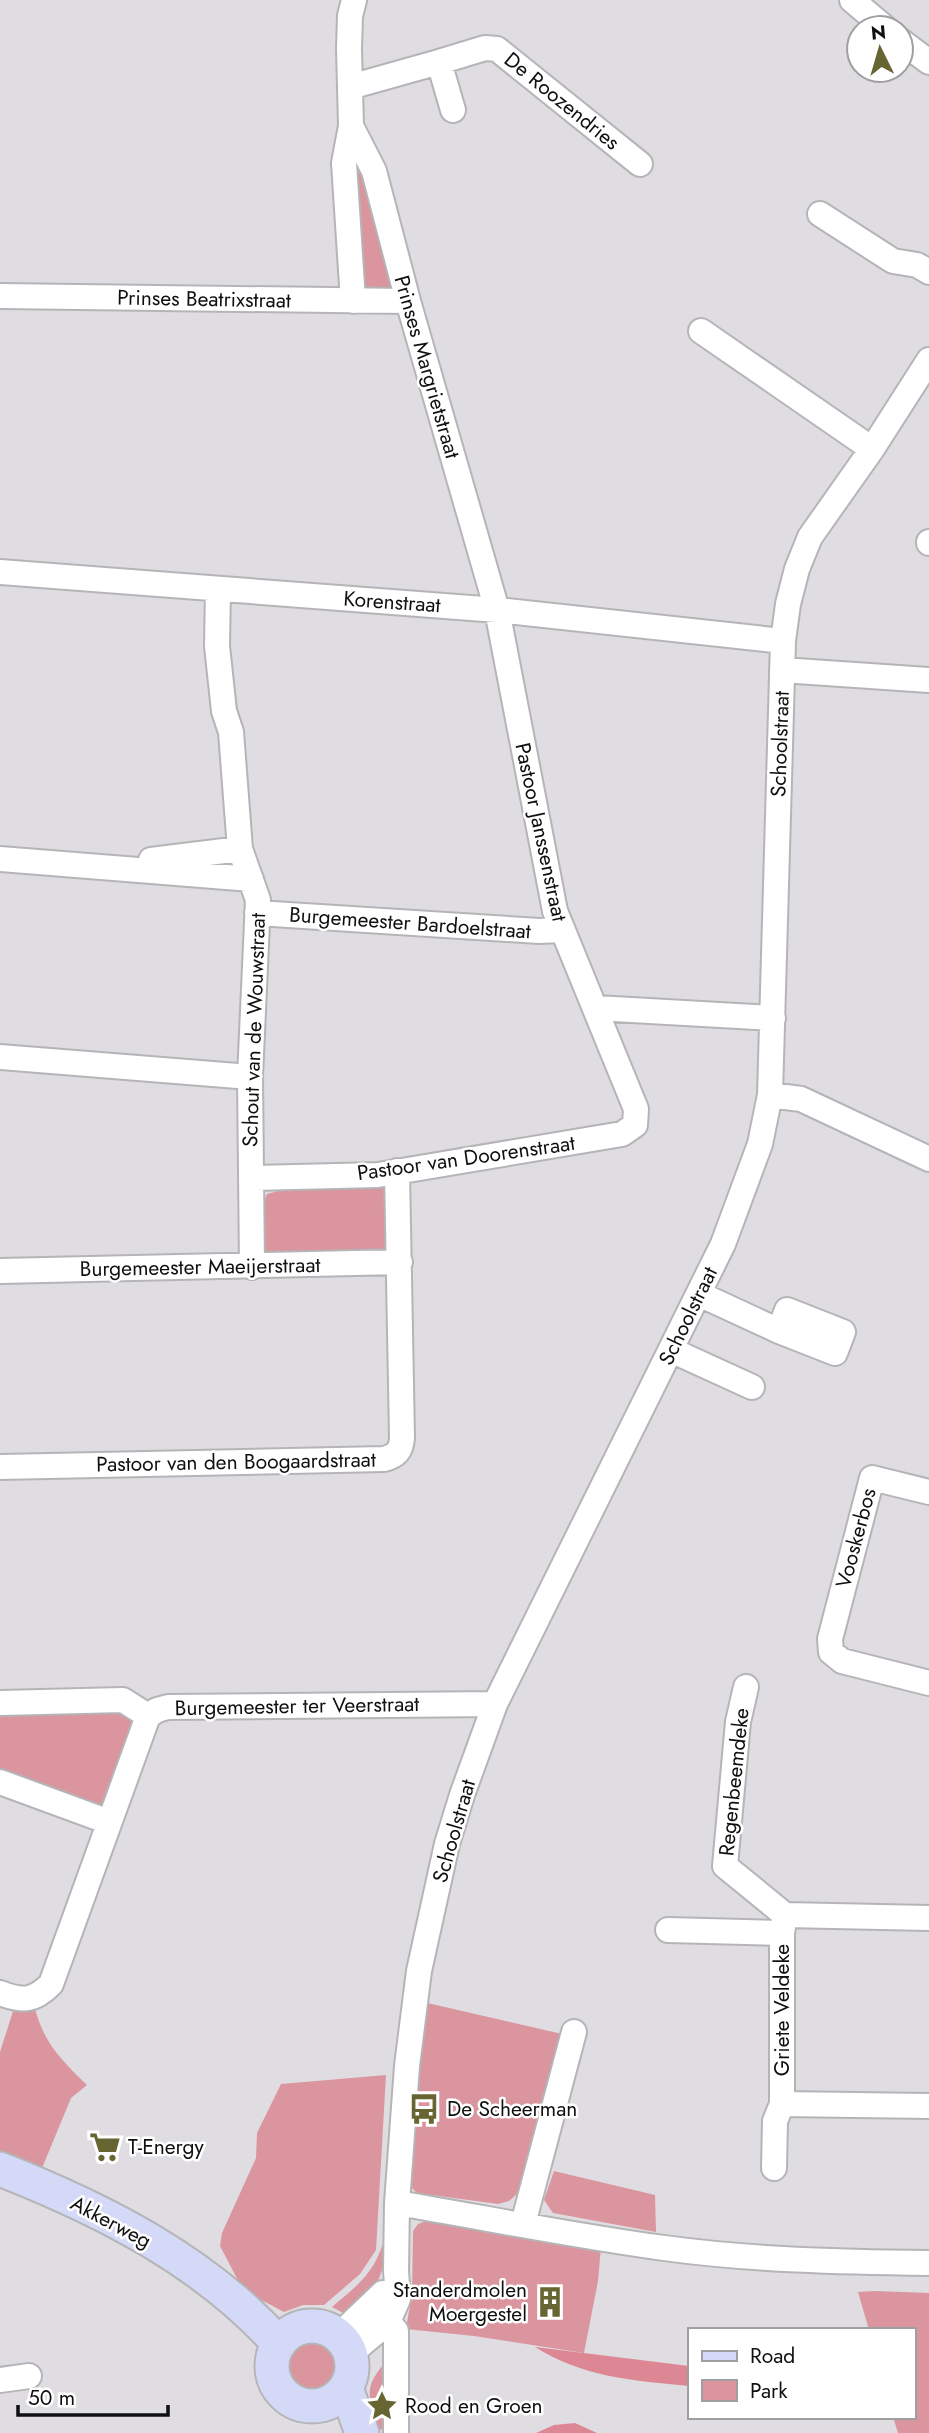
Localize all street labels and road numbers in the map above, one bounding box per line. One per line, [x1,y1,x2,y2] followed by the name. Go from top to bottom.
[498,45,626,157] street label: De Roozendries
[386,272,468,462] street label: Prinses Margrietstraat
[117,282,291,316] street label: Prinses Beatrixstraat
[342,584,442,620] street label: Korenstraat
[763,690,797,798] street label: Schoolstraat
[507,740,575,924] street label: Pastoor Janssenstraat
[288,900,532,946] street label: Burgemeester Bardoelstraat
[235,913,273,1147] street label: Schout van de Wouwstraat
[355,1128,577,1188] street label: Pastoor van Doorenstraat
[79,1250,321,1284] street label: Burgemeester Maeijerstraat
[651,1262,725,1370] street label: Schoolstraat
[96,1445,376,1479] street label: Pastoor van den Boogaardstraat
[828,1485,884,1591] street label: Vooskerbos
[174,1689,420,1723] street label: Burgemeester ter Veerstraat
[711,1706,757,1858] street label: Regenbeemdeke
[425,1776,483,1886] street label: Schoolstraat
[767,1944,797,2076] street label: Griete Veldeke
[65,2188,157,2256] street label: Akkerweg

